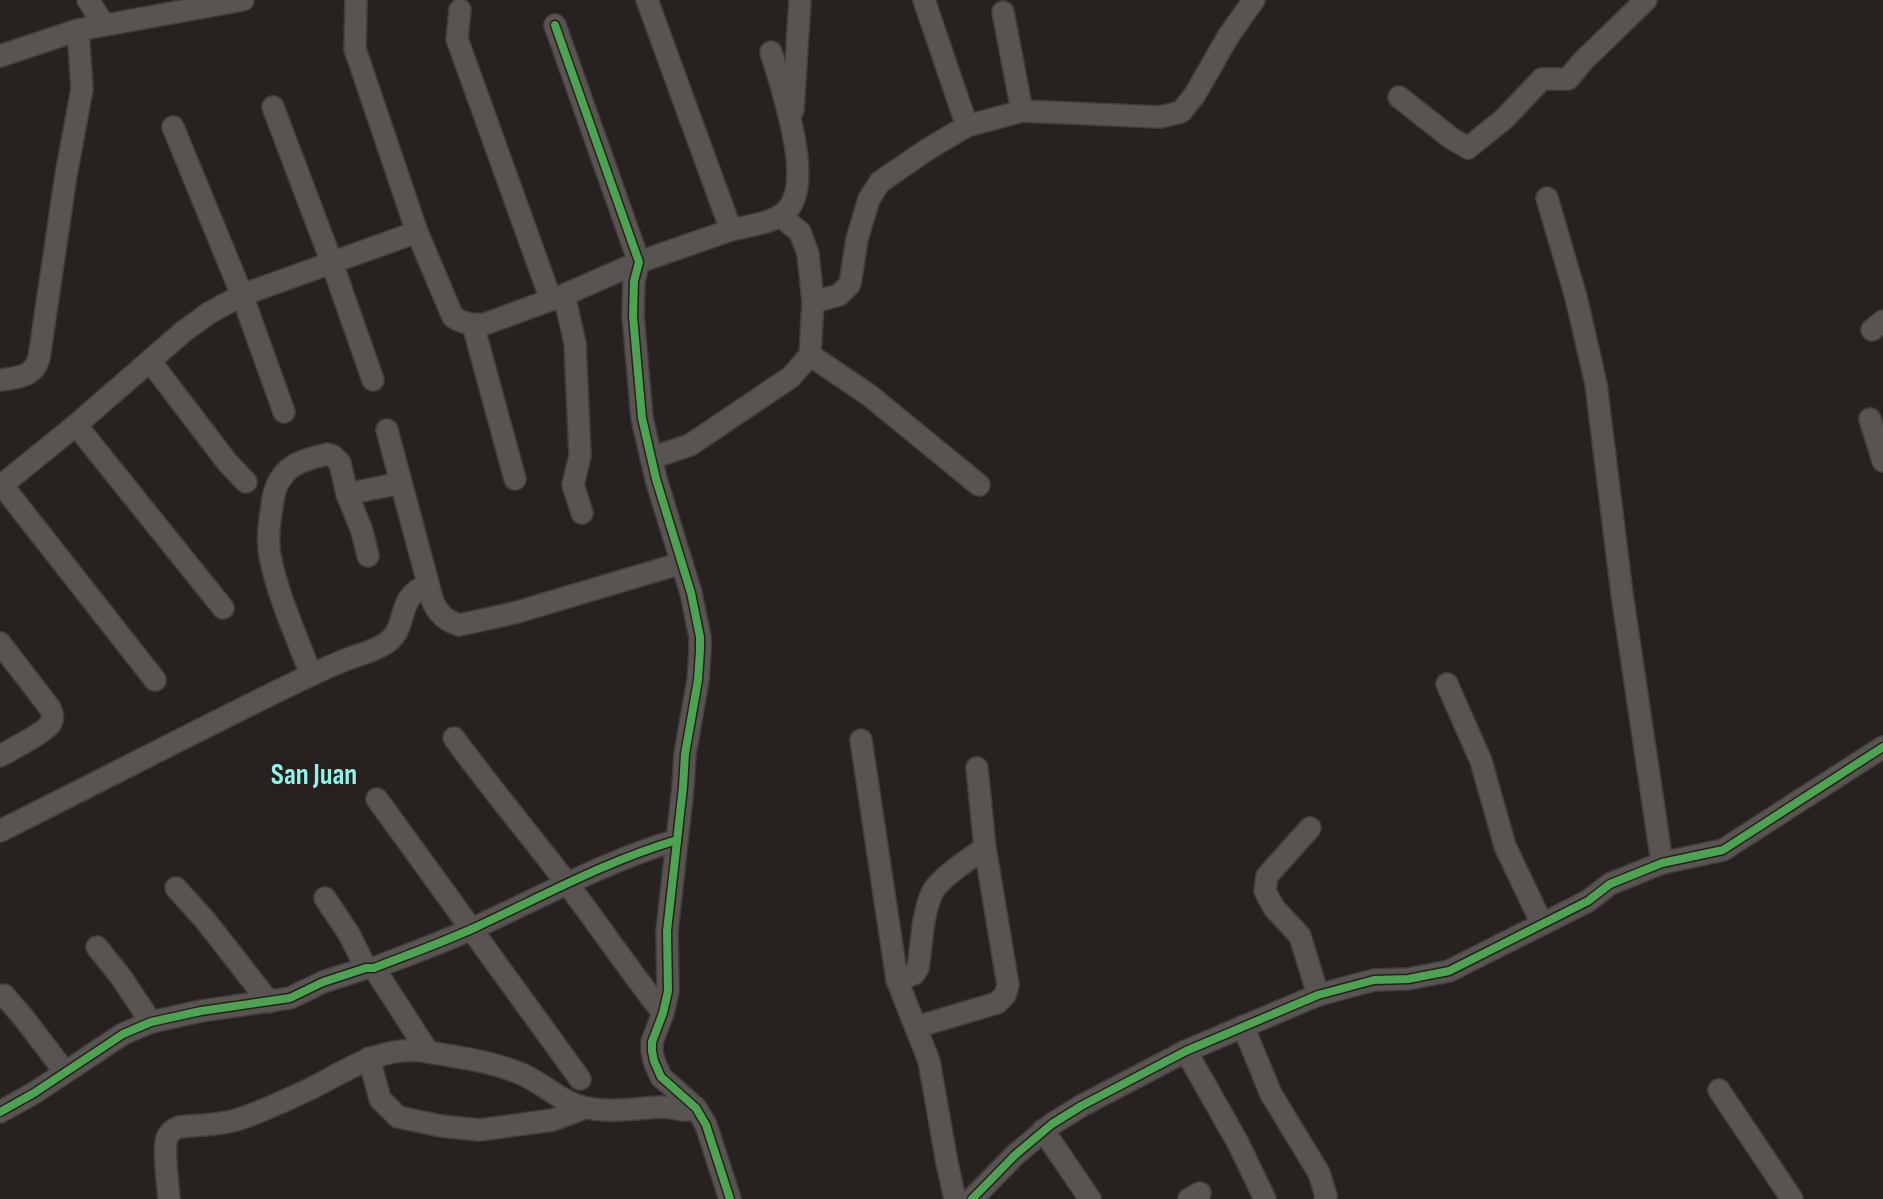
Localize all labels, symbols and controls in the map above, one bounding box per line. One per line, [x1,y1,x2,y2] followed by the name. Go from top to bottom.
[271,758,357,793] district label: San Juan

